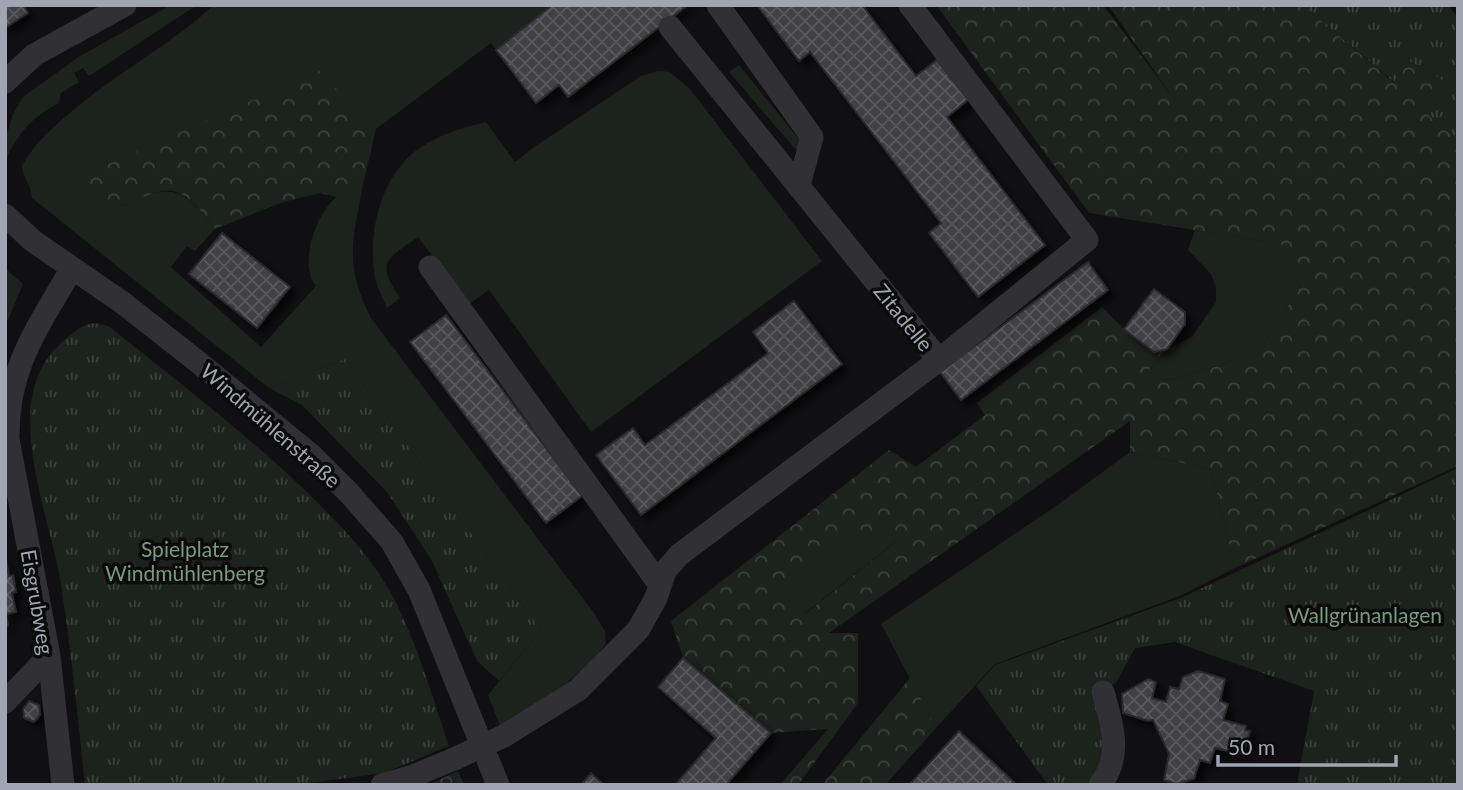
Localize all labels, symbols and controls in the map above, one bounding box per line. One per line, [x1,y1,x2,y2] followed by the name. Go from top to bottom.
[869,278,939,356] street label: Zitadelle
[196,358,346,492] street label: Windmühlenstraße
[105,536,265,585] park label: Spielplatz Windmühlenberg
[16,547,60,657] street label: Eisgrubweg
[1288,602,1442,627] park label: Wallgrünanlagen
[1218,724,1396,768] scale bar
[1228,734,1275,759] text: 50 m

